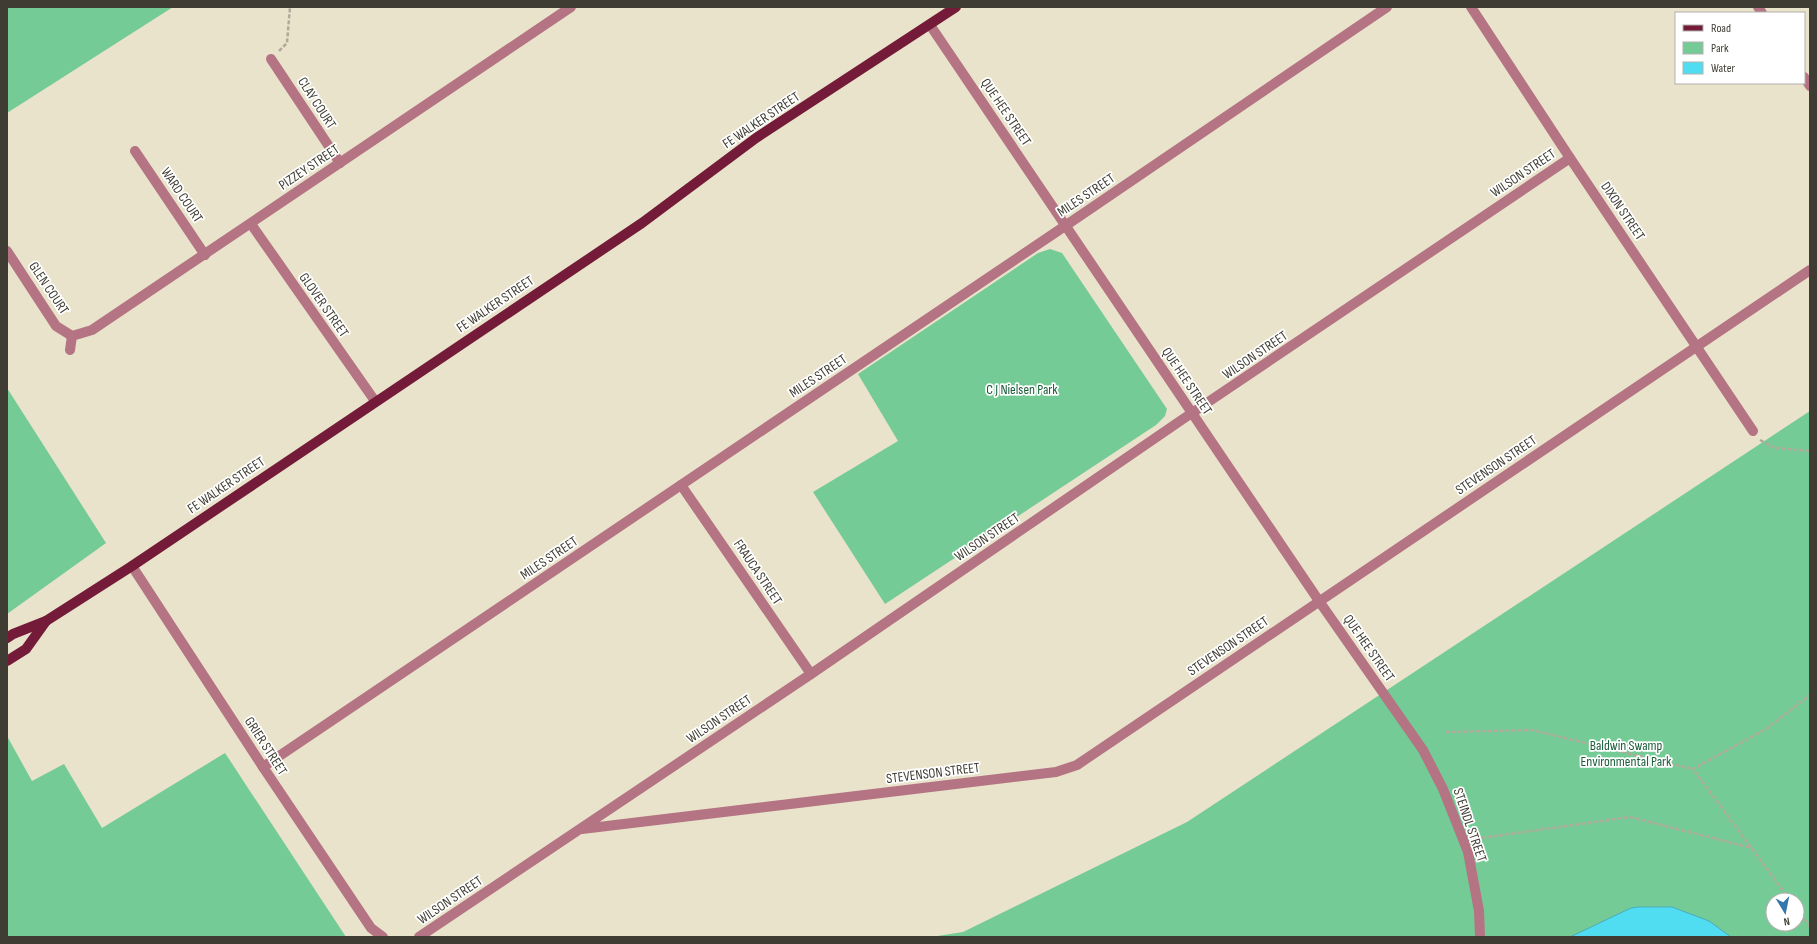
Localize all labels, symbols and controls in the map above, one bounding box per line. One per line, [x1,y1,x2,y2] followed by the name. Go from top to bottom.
[1675,12,1805,84] legend
[1711,21,1731,36] text: Road
[1711,41,1729,56] text: Park
[1711,61,1735,76] text: Water
[294,74,340,132] street label: CLAY COURT
[977,75,1035,149] street label: QUE HEE STREET
[719,88,803,152] street label: FE WALKER STREET
[275,140,343,193] street label: PIZZEY STREET
[1487,145,1559,201] street label: WILSON STREET
[157,164,207,226] street label: WARD COURT
[1054,169,1118,220] street label: MILES STREET
[1597,178,1649,244] street label: DIXON STREET
[25,258,73,318] street label: GLEN COURT
[296,269,353,341] street label: GLOVER STREET
[453,272,537,336] street label: FE WALKER STREET
[1219,327,1291,383] street label: WILSON STREET
[1158,344,1216,418] street label: QUE HEE STREET
[786,350,850,401] street label: MILES STREET
[986,381,1058,398] park label: C J Nielsen Park
[1452,431,1540,498] street label: STEVENSON STREET
[184,453,268,517] street label: FE WALKER STREET
[951,509,1023,565] street label: WILSON STREET
[517,532,581,583] street label: MILES STREET
[730,536,786,608] street label: FRAUCA STREET
[1340,611,1399,685] street label: QUE HEE STREET
[1184,612,1272,679] street label: STEVENSON STREET
[683,691,755,747] street label: WILSON STREET
[241,714,291,779] street label: GRIER STREET
[1581,737,1672,770] park label: Baldwin Swamp Environmental Park
[885,759,981,787] street label: STEVENSON STREET
[1449,786,1491,864] street label: STEINDL STREET
[414,872,486,928] street label: WILSON STREET
[1765,892,1805,932] north arrow
[1783,914,1791,928] text: N

